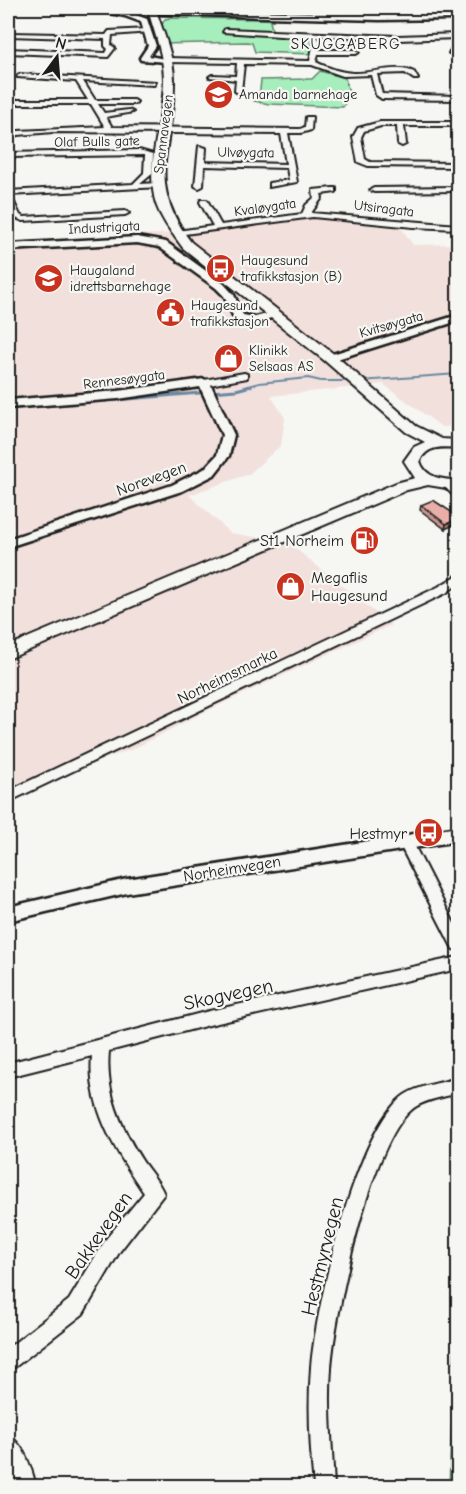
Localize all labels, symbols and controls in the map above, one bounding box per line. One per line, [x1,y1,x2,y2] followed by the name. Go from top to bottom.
[27,27,87,87] north arrow
[53,33,68,54] text: N
[291,35,401,53] district label: SKUGGABERG
[202,78,234,110] school or university icon: Amanda barnehage
[239,86,357,103] place label: Amanda barnehage
[150,93,177,175] street label: Spannavegen
[54,132,140,151] street label: Olaf Bulls gate
[217,144,275,161] street label: Ulvøygata
[233,195,297,220] street label: Kvaløygata
[353,196,415,221] street label: Utsiragata
[68,217,140,238] street label: Industrigata
[204,252,236,284] bus stop icon: Haugesund trafikkstasjon (B)
[240,252,342,285] place label: Haugesund trafikkstasjon (B)
[33,262,65,294] school or university icon: Haugaland idrettsbarnehage
[70,262,171,295] place label: Haugaland idrettsbarnehage
[154,297,186,329] public building icon: Haugesund trafikkstasjon
[190,297,269,330] place label: Haugesund trafikkstasjon
[357,307,425,342] street label: Kvitsøygata
[212,342,244,374] shop icon: Klinikk Selsaas AS
[249,342,314,375] place label: Klinikk Selsaas AS
[82,366,166,393] street label: Rennesøygata
[114,458,189,500] street label: Norevegen
[349,524,381,556] fuel station icon: St1 Norheim
[260,532,344,550] place label: St1 Norheim
[311,569,388,605] place label: Megaflis Haugesund
[274,570,306,602] shop icon: Megaflis Haugesund
[175,644,280,708] street label: Norheimsmarka
[412,817,444,849] bus stop icon: Hestmyr
[349,825,408,843] place label: Hestmyr
[182,852,282,886] street label: Norheimvegen
[181,974,275,1015] street label: Skogvegen
[60,1187,137,1283] street label: Bakkevegen
[297,1194,348,1318] street label: Hestmyrvegen

